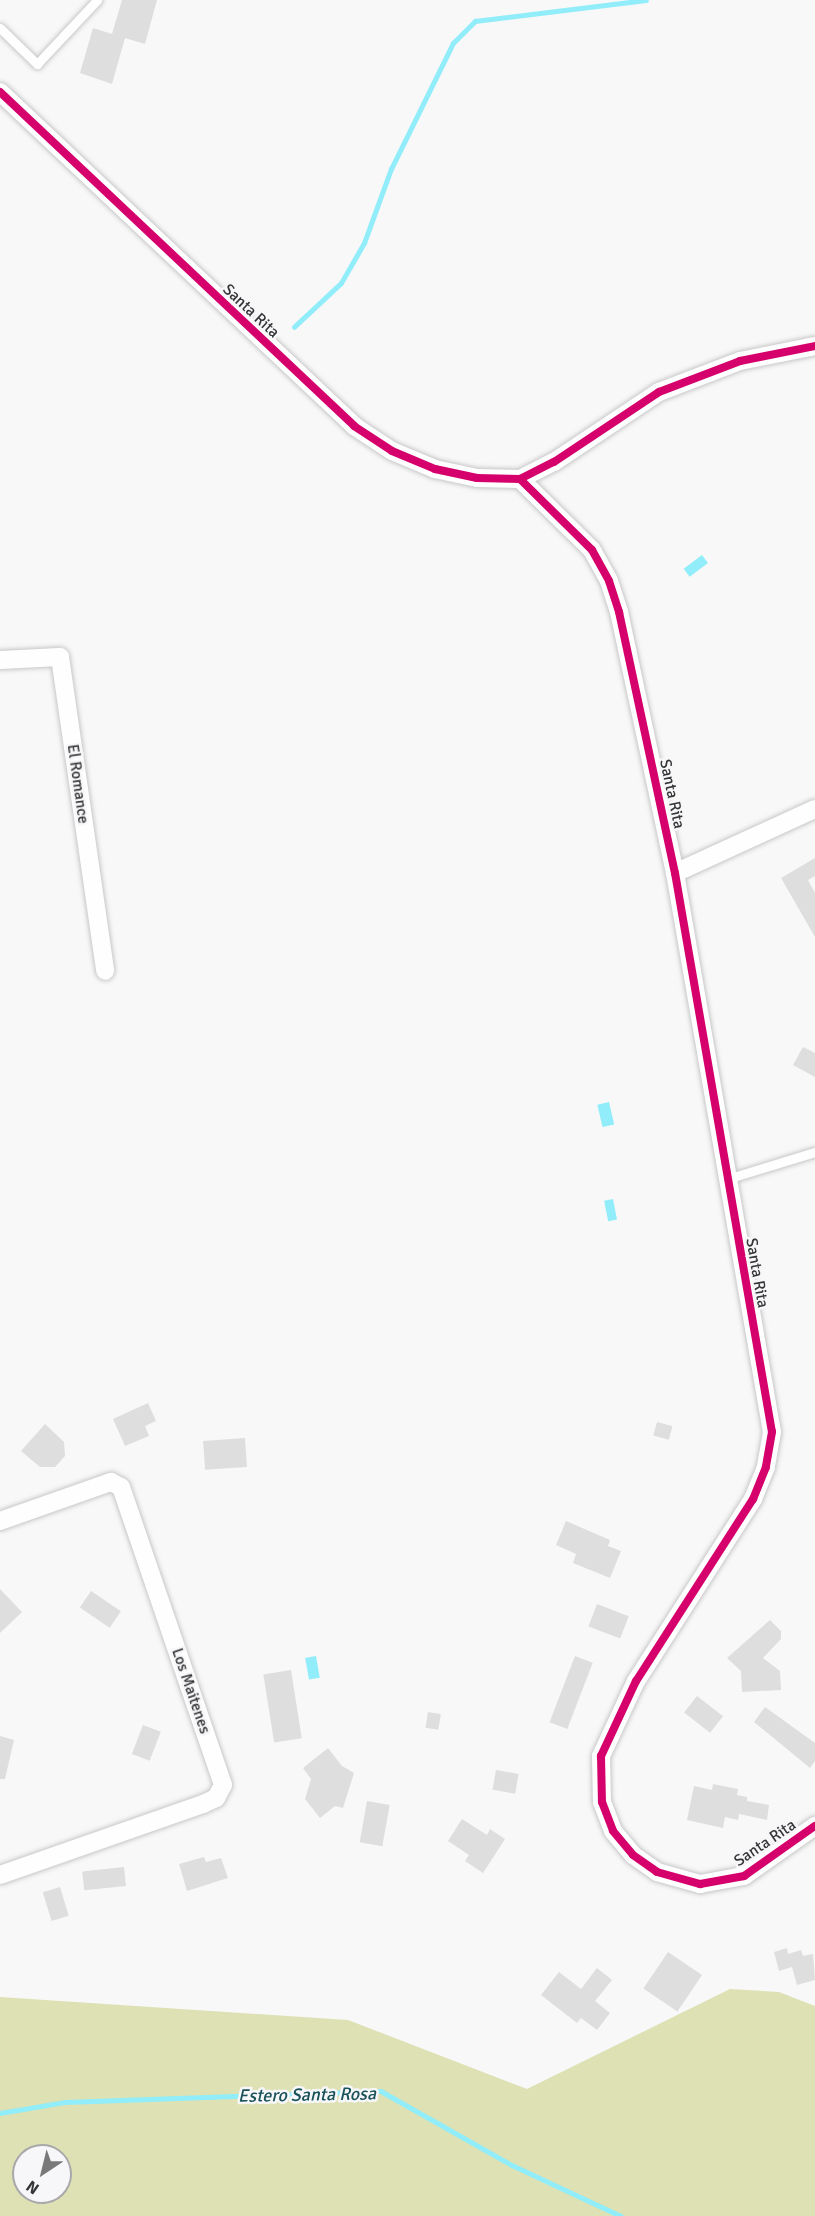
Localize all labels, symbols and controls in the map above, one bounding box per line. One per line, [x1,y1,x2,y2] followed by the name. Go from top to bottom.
[219,280,283,342] street label: Santa Rita
[63,743,93,825] street label: El Romance
[655,758,689,830] street label: Santa Rita
[741,1237,773,1309] street label: Santa Rita
[167,1646,215,1736] street label: Los Maitenes
[730,1815,800,1871] street label: Santa Rita
[238,2083,376,2107] water label: Estero Santa Rosa
[12,2144,72,2204] north arrow
[23,2176,43,2198] text: N

